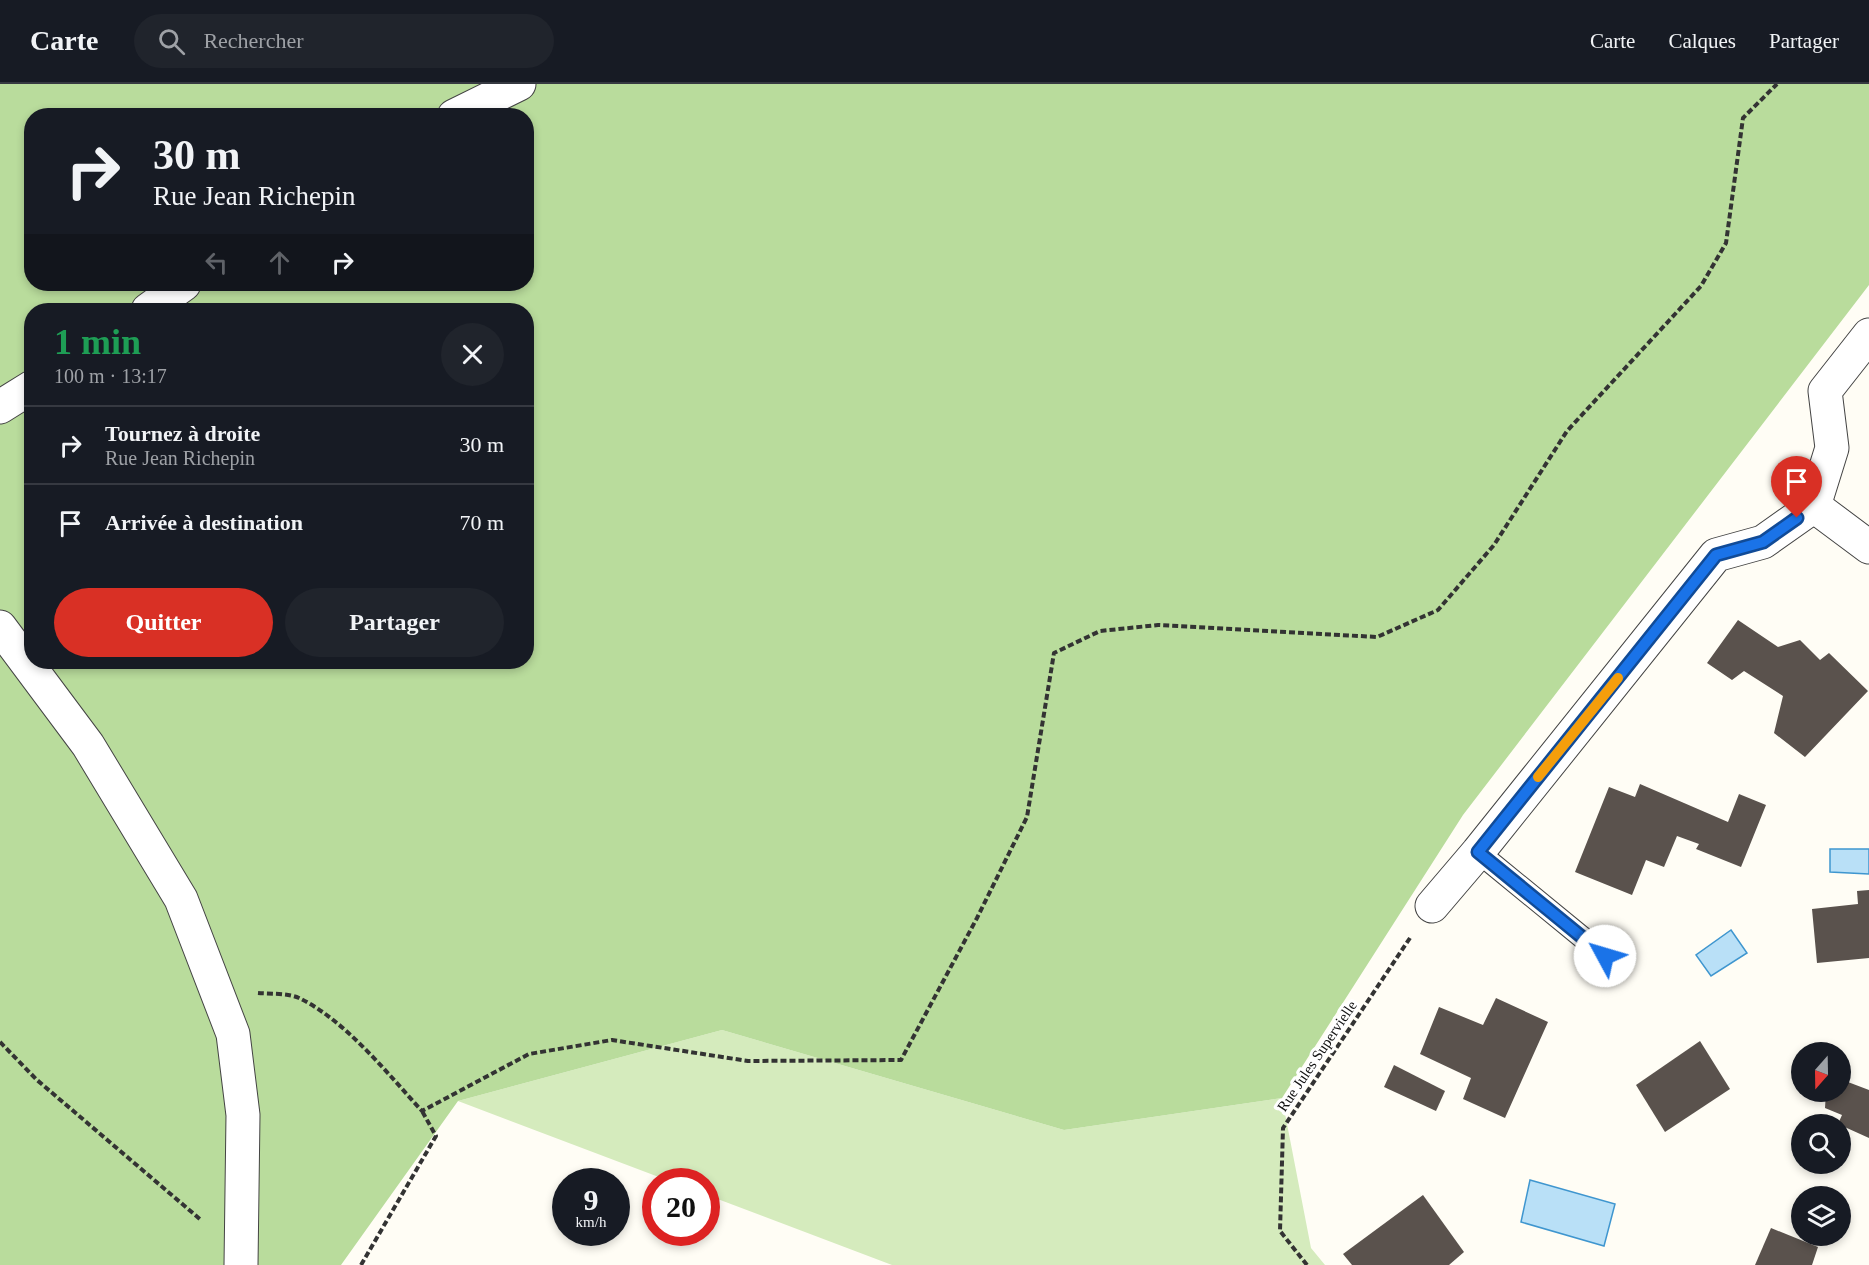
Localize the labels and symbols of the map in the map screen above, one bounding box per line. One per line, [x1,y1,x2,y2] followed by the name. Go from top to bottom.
[1771,456,1822,518] pin
[1573,924,1637,988] position arrow
[1274,997,1360,1114] street label: Rue Jules Supervielle
[1791,1042,1851,1102] north arrow
[642,1168,720,1246] speed limit sign: 20

